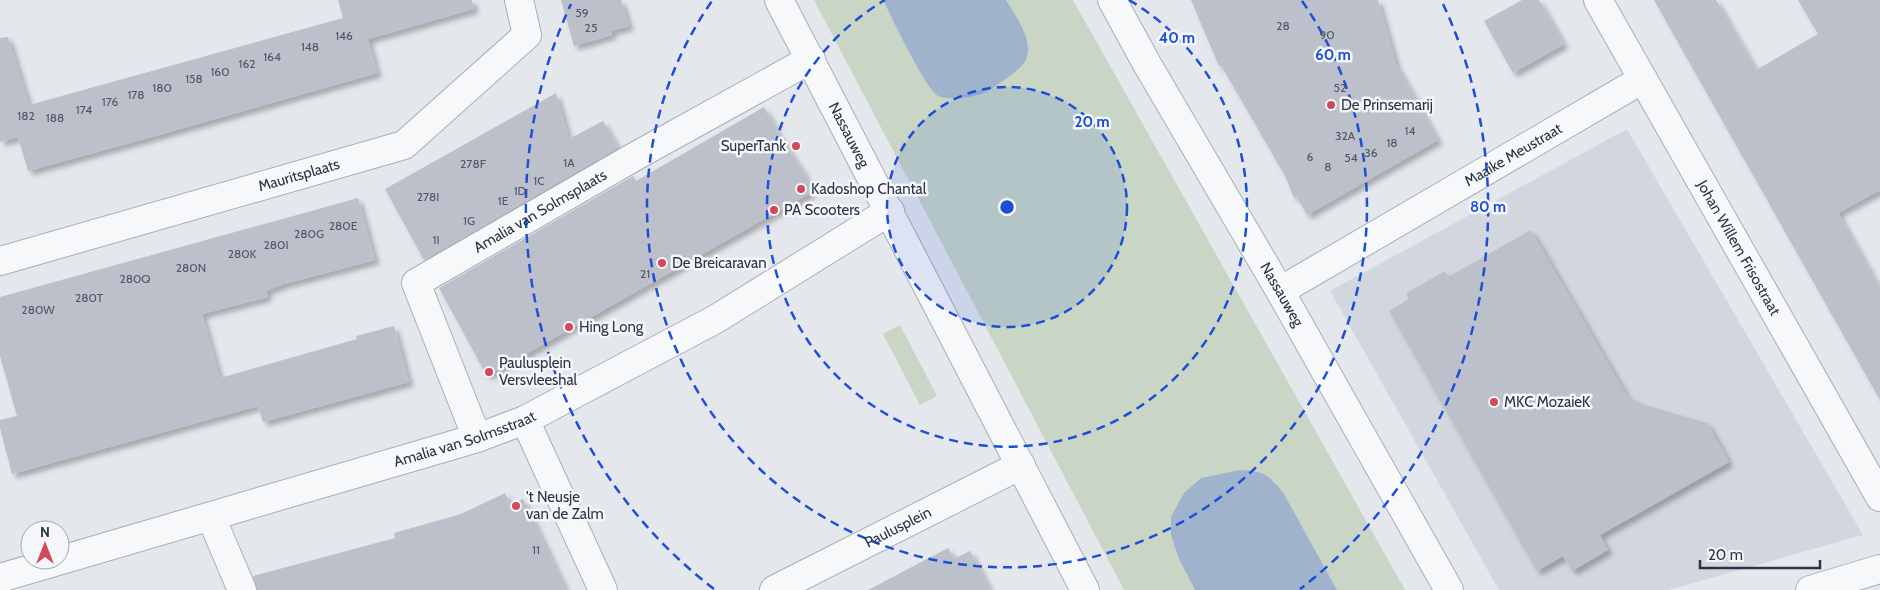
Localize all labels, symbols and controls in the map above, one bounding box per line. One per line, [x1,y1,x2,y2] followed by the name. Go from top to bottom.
[575,5,589,20] house number: 59
[1276,18,1290,33] house number: 28
[585,20,597,35] house number: 25
[1319,27,1335,42] house number: 90
[335,28,353,43] house number: 146
[1159,29,1195,47] text: 40 m
[301,39,319,54] house number: 148
[1315,46,1351,64] text: 60 m
[263,49,281,64] house number: 164
[238,56,256,71] house number: 162
[210,64,230,79] house number: 160
[185,71,203,86] house number: 158
[152,80,172,95] house number: 180
[1334,80,1346,95] house number: 52
[127,87,145,102] house number: 178
[102,94,118,109] house number: 176
[1341,96,1433,114] place label: De Prinsemarij
[825,99,874,171] street label: Nassauweg
[1325,99,1337,111] marker: De Prinsemarij
[76,102,92,117] house number: 174
[17,108,35,123] house number: 182
[46,110,64,125] house number: 188
[1075,113,1109,131] text: 20 m
[1461,119,1565,190] street label: Maaike Meustraat
[1405,123,1415,138] house number: 14
[1335,128,1356,143] house number: 32A
[1386,135,1398,150] house number: 18
[721,137,786,155] place label: SuperTank
[790,140,802,152] marker: SuperTank
[1364,145,1378,160] house number: 36
[1307,149,1314,164] house number: 6
[1344,150,1358,165] house number: 54
[256,155,342,195] street label: Mauritsplaats
[563,155,575,170] house number: 1A
[460,156,487,171] house number: 278F
[1324,159,1332,174] house number: 8
[470,166,610,257] street label: Amalia van Solmsplaats
[533,173,545,188] house number: 1C
[1693,176,1784,319] street label: Johan Willem Frisostraat
[811,180,927,198] place label: Kadoshop Chantal
[514,183,527,198] house number: 1D
[795,183,807,195] marker: Kadoshop Chantal
[417,189,439,204] house number: 278I
[498,193,509,208] house number: 1E
[998,198,1016,216] centre of rings
[1470,198,1506,216] text: 80 m
[784,201,860,219] place label: PA Scooters
[768,204,780,216] marker: PA Scooters
[463,213,475,228] house number: 1G
[329,218,358,233] house number: 280E
[294,226,324,241] house number: 280G
[433,232,439,247] house number: 1I
[264,237,289,252] house number: 280I
[228,246,257,261] house number: 280K
[672,254,767,272] place label: De Breicaravan
[656,257,668,269] marker: De Breicaravan
[1256,259,1308,330] street label: Nassauweg
[176,260,206,275] house number: 280N
[640,266,650,281] house number: 21
[119,271,151,286] house number: 280Q
[75,290,104,305] house number: 280T
[21,302,55,317] house number: 280W
[579,318,644,336] place label: Hing Long
[563,321,575,333] marker: Hing Long
[499,354,578,389] place label: Paulusplein Versvleeshal
[483,366,495,378] marker: Paulusplein Versvleeshal
[1504,393,1591,411] place label: MKC MozaieK
[1488,396,1500,408] marker: MKC MozaieK
[392,407,539,471] street label: Amalia van Solmsstraat
[526,488,604,523] place label: 't Neusje van de Zalm
[510,500,522,512] marker: 't Neusje van de Zalm
[862,503,934,552] street label: Paulusplein
[20,520,70,570] north arrow
[40,523,50,541] text: N
[1700,538,1820,570] scale bar
[532,542,540,557] house number: 11
[1708,546,1743,564] text: 20 m

